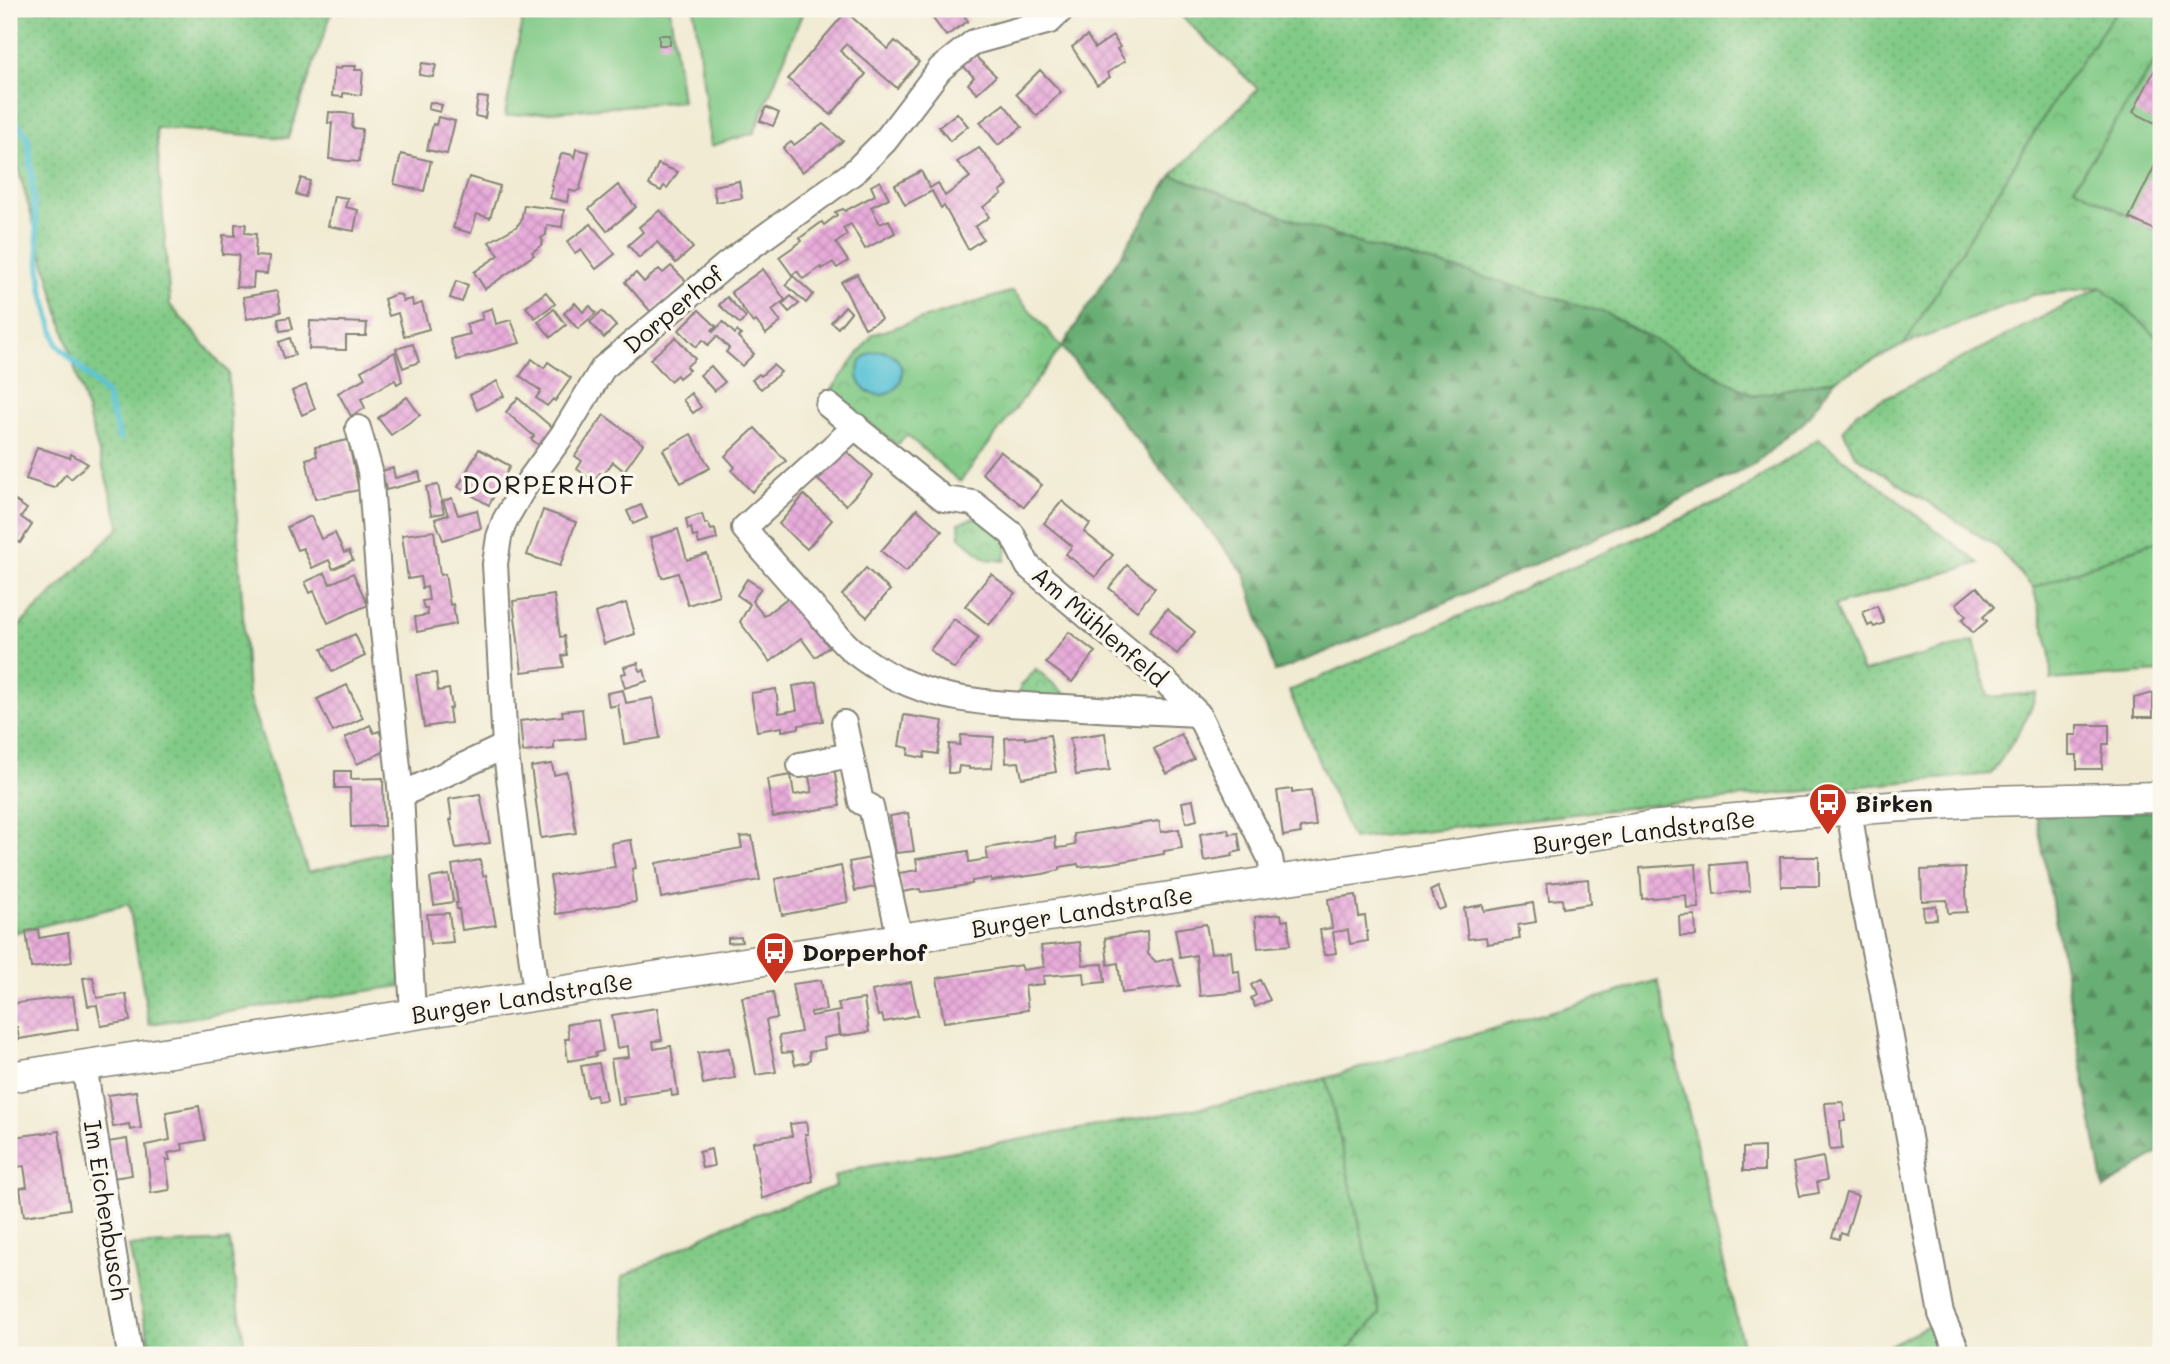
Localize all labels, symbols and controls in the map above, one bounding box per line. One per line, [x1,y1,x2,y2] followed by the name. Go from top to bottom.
[616,258,730,360] street label: Dorperhof
[462,467,636,501] district label: DORPERHOF
[1026,559,1174,693] street label: Am Mühlenfeld
[1807,781,1849,836] bus stop icon: Birken
[1855,787,1933,818] place label: Birken
[1531,802,1757,860] street label: Burger Landstraße
[969,878,1195,944] street label: Burger Landstraße
[754,930,796,985] bus stop icon: Dorperhof
[802,936,928,967] place label: Dorperhof
[409,964,635,1030] street label: Burger Landstraße
[77,1118,137,1302] street label: Im Eichenbusch

